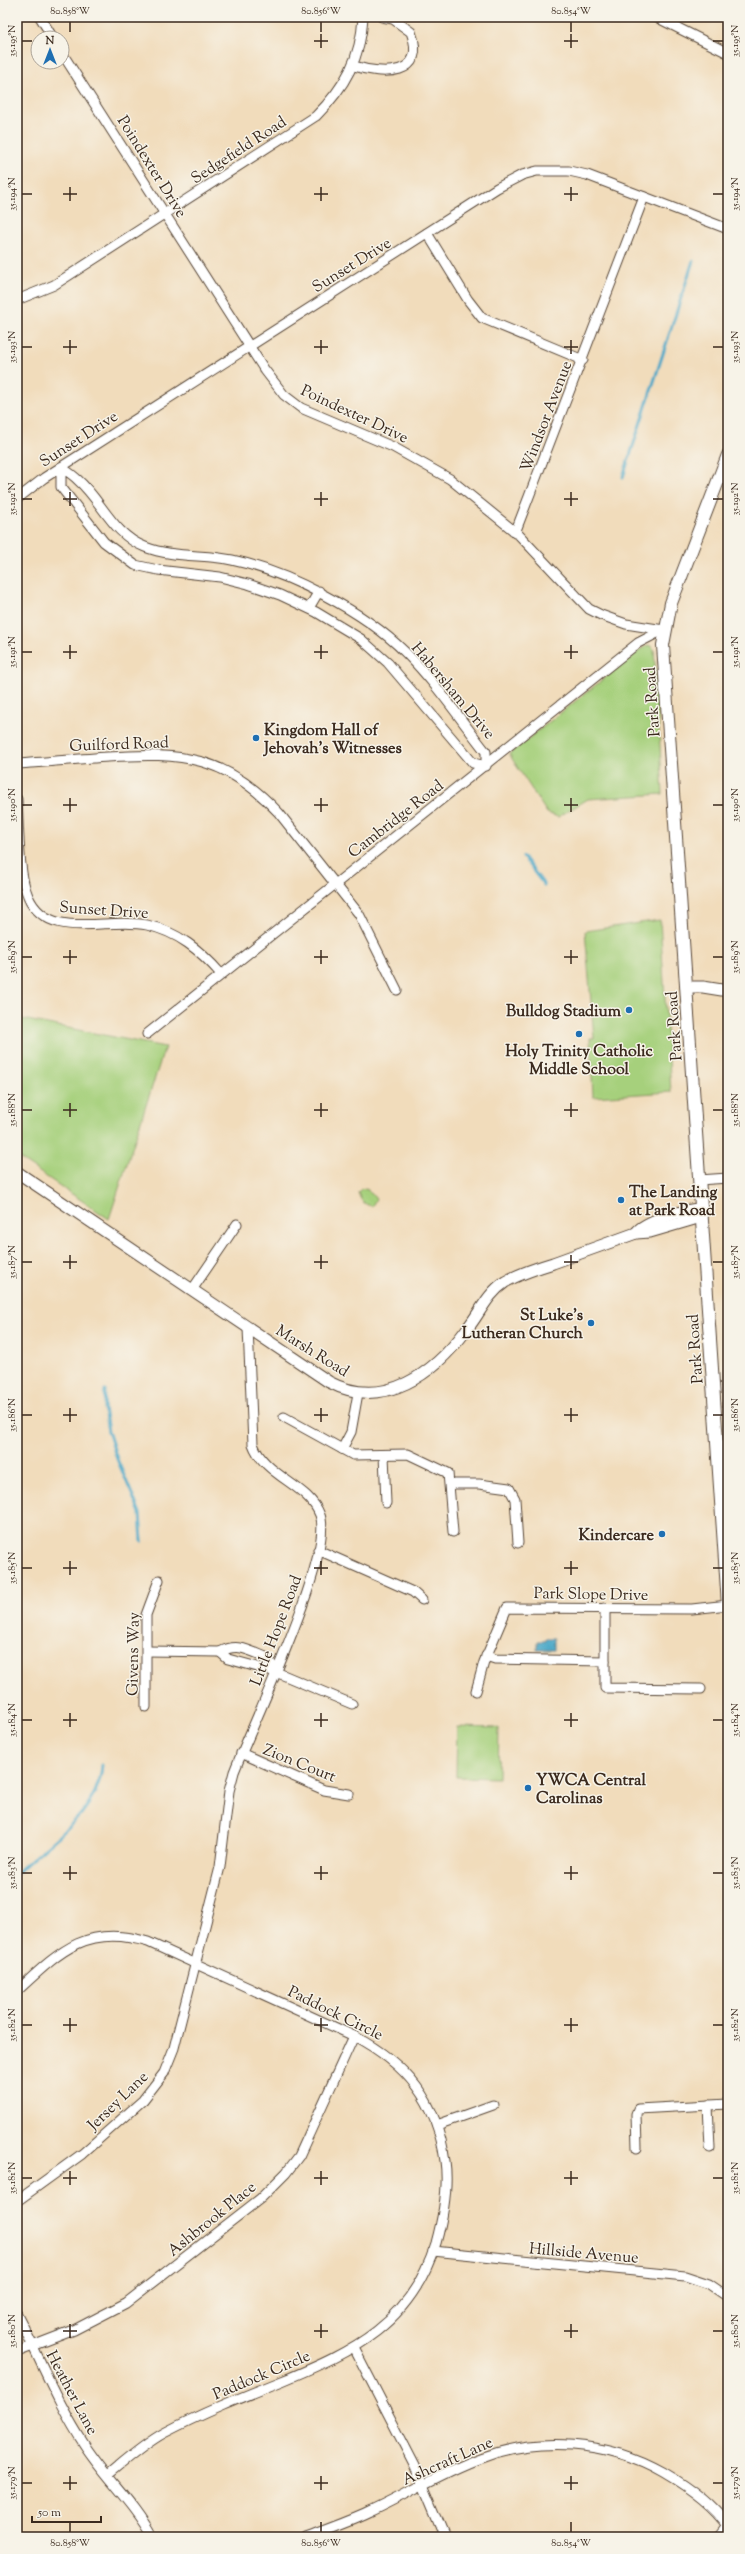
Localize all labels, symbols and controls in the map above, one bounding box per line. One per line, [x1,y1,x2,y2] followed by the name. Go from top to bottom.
[50,4,90,19] text: 80.858°W
[301,4,341,19] text: 80.856°W
[551,4,591,19] text: 80.854°W
[5,25,20,57] text: 35.195°N
[728,25,743,57] text: 35.195°N
[30,30,70,70] north arrow
[45,33,55,49] text: N
[110,112,192,223] street label: Poindexter Drive
[187,112,292,191] street label: Sedgefield Road
[5,177,20,211] text: 35.194°N
[728,177,743,211] text: 35.194°N
[308,233,396,300] street label: Sunset Drive
[5,331,20,363] text: 35.193°N
[728,331,743,363] text: 35.193°N
[516,358,579,476] street label: Windsor Avenue
[296,380,412,450] street label: Poindexter Drive
[36,406,123,474] street label: Sunset Drive
[5,482,20,516] text: 35.192°N
[728,482,743,516] text: 35.192°N
[5,636,20,668] text: 35.191°N
[728,636,743,668] text: 35.191°N
[405,638,500,745] street label: Habersham Drive
[640,666,667,738] street label: Park Road
[262,720,402,761] place label: Kingdom Hall of Jehovah’s Witnesses
[69,732,169,759] street label: Guilford Road
[251,733,261,743] marker: Kingdom Hall of Jehovah’s Witnesses
[344,775,449,865] street label: Cambridge Road
[5,788,20,822] text: 35.190°N
[728,788,743,822] text: 35.190°N
[59,897,149,926] street label: Sunset Drive
[5,940,20,974] text: 35.189°N
[728,940,743,974] text: 35.189°N
[662,990,689,1062] street label: Park Road
[506,1001,622,1024] place label: Bulldog Stadium
[624,1005,634,1015] marker: Bulldog Stadium
[574,1029,584,1039] marker: Holy Trinity Catholic Middle School
[505,1041,654,1082] place label: Holy Trinity Catholic Middle School
[5,1093,20,1127] text: 35.188°N
[728,1093,743,1127] text: 35.188°N
[629,1182,718,1223] place label: The Landing at Park Road
[616,1195,626,1205] marker: The Landing at Park Road
[5,1245,20,1279] text: 35.187°N
[728,1245,743,1279] text: 35.187°N
[462,1305,584,1346] place label: St Luke's Lutheran Church
[683,1313,710,1385] street label: Park Road
[586,1318,596,1328] marker: St Luke's Lutheran Church
[270,1320,353,1384] street label: Marsh Road
[5,1398,20,1432] text: 35.186°N
[728,1398,743,1432] text: 35.186°N
[578,1525,655,1548] place label: Kindercare
[657,1529,667,1539] marker: Kindercare
[5,1552,20,1584] text: 35.185°N
[728,1552,743,1584] text: 35.185°N
[246,1572,309,1690] street label: Little Hope Road
[533,1583,648,1608] street label: Park Slope Drive
[122,1612,147,1696] street label: Givens Way
[5,1703,20,1737] text: 35.184°N
[728,1703,743,1737] text: 35.184°N
[259,1739,340,1790] street label: Zion Court
[536,1770,646,1811] place label: YWCA Central Carolinas
[523,1783,533,1793] marker: YWCA Central Carolinas
[5,1857,20,1889] text: 35.183°N
[728,1857,743,1889] text: 35.183°N
[283,1981,387,2047] street label: Paddock Circle
[5,2008,20,2042] text: 35.182°N
[728,2008,743,2042] text: 35.182°N
[82,2067,154,2137] street label: Jersey Lane
[5,2162,20,2194] text: 35.181°N
[728,2162,743,2194] text: 35.181°N
[163,2177,262,2263] street label: Ashbrook Place
[528,2238,640,2271] street label: Hillside Avenue
[5,2314,20,2348] text: 35.180°N
[728,2314,743,2348] text: 35.180°N
[210,2345,314,2407] street label: Paddock Circle
[39,2347,103,2439] street label: Heather Lane
[399,2432,497,2493] street label: Ashcraft Lane
[5,2466,20,2500] text: 35.179°N
[728,2466,743,2500] text: 35.179°N
[32,2498,101,2524] scale bar
[37,2504,61,2522] text: 50 m
[50,2536,90,2551] text: 80.858°W
[301,2536,341,2551] text: 80.856°W
[551,2536,591,2551] text: 80.854°W

